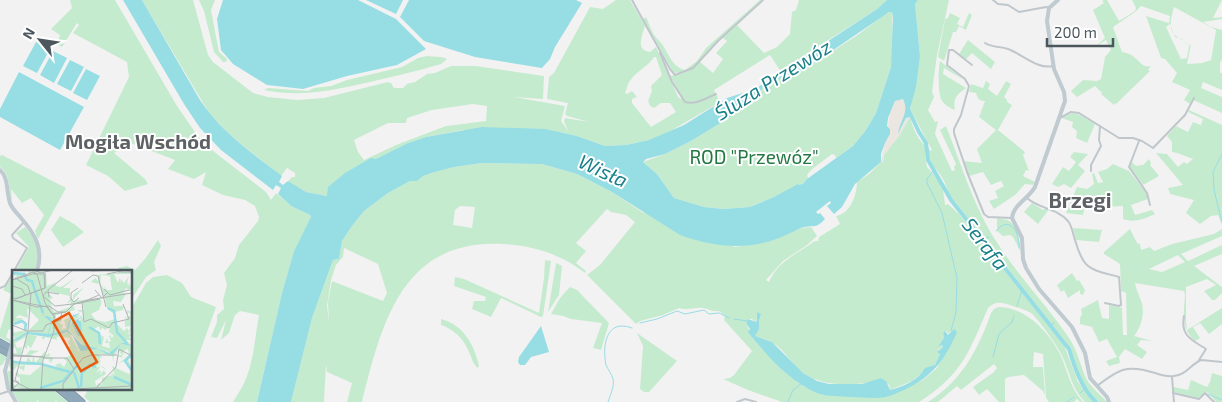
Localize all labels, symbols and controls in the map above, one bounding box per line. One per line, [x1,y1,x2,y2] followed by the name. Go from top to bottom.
[15,15,65,65] north arrow
[1047,15,1113,47] scale bar
[1054,23,1097,41] text: 200 m
[18,25,38,42] text: N
[710,34,835,125] water label: Śluza Przewóz
[65,129,211,153] district label: Mogiła Wschód
[689,145,819,168] park label: ROD "Przewóz"
[575,148,632,192] water label: Wisła
[1048,187,1112,212] district label: Brzegi
[958,212,1014,274] water label: Serafa
[12,270,132,390] inset map

